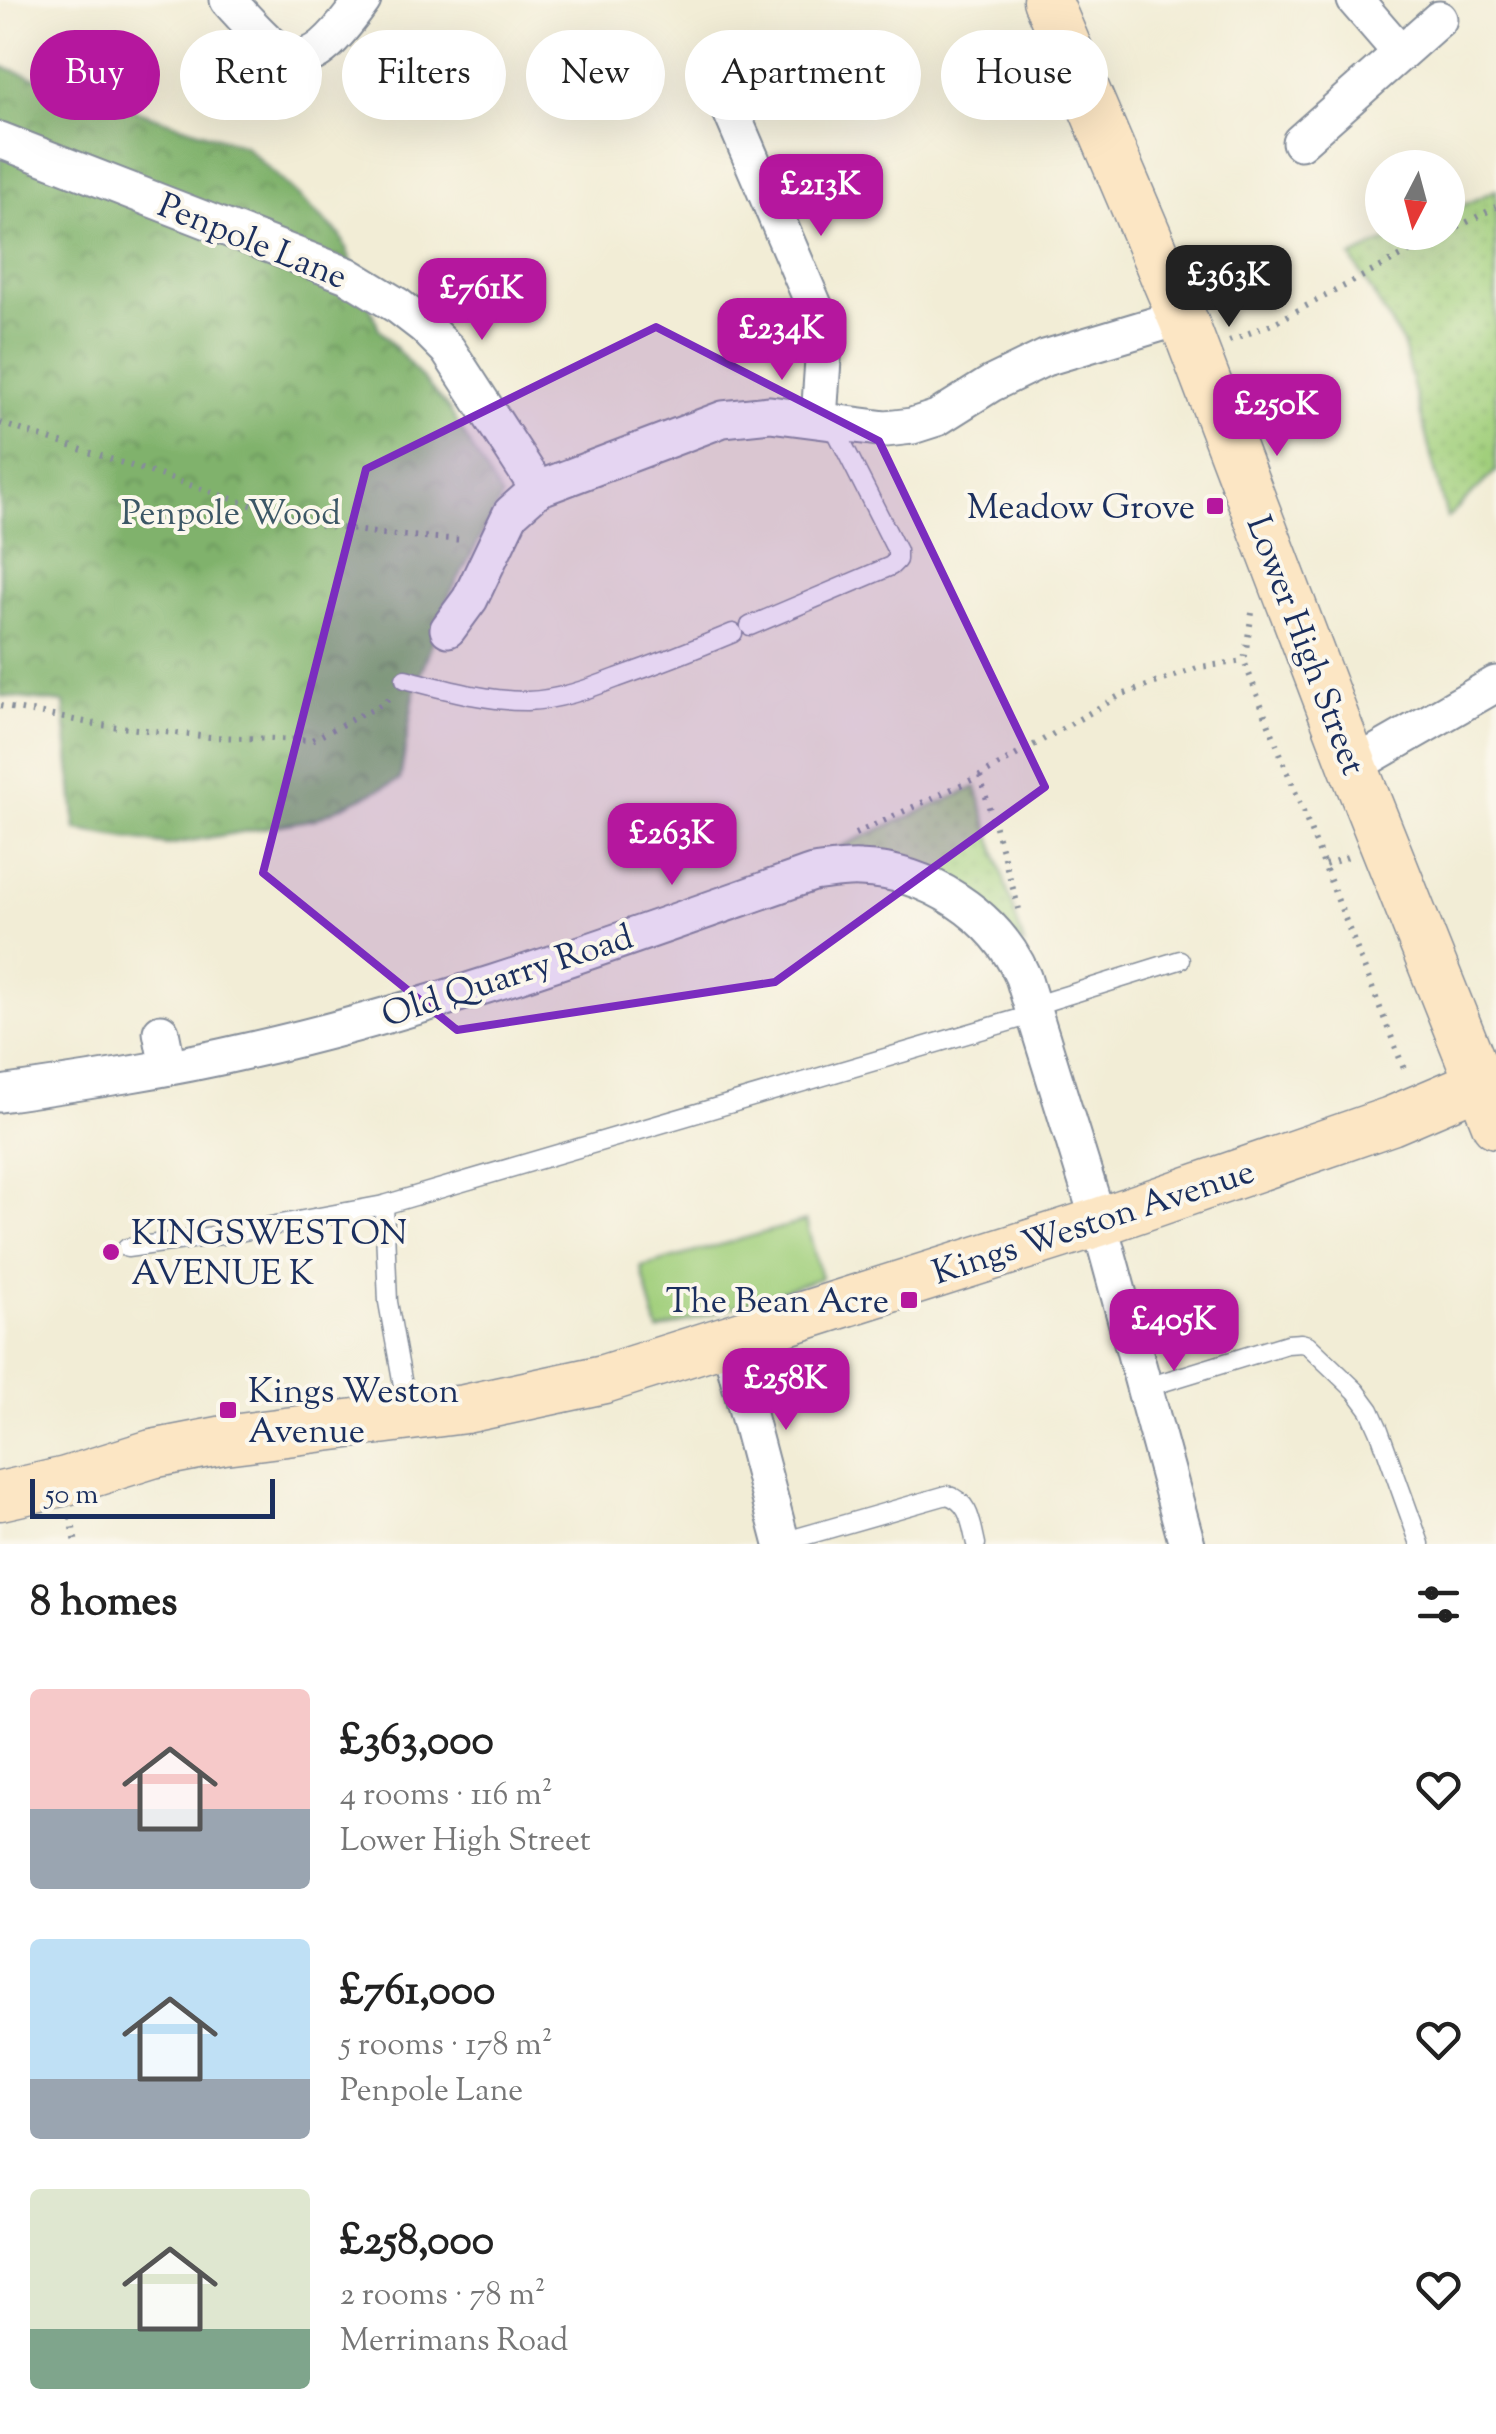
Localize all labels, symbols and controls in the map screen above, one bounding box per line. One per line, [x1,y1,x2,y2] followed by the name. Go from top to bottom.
[30,30,160,120] chip: Buy
[180,30,322,120] chip: Rent
[342,30,506,120] chip: Filters
[526,30,665,120] chip: New
[685,30,921,120] chip: Apartment
[941,30,1108,120] chip: House
[1365,150,1465,250] north arrow
[1365,150,1465,250] map controls
[751,154,891,239] pin: £213K
[781,163,861,209] text: £213K
[149,182,354,304] street label: Penpole Lane
[1159,245,1299,330] pin: £363K
[1188,254,1270,300] text: £363K
[412,258,552,343] pin: £761K
[440,267,524,313] text: £761K
[712,298,852,383] pin: £234K
[739,307,825,353] text: £234K
[1207,374,1347,459] pin: £250K
[1235,383,1319,429] text: £250K
[967,484,1195,535] place label: Meadow Grove
[121,490,341,541] park label: Penpole Wood
[1204,495,1226,517] marker: Meadow Grove
[1231,509,1377,783] street label: Lower High Street
[602,803,742,888] pin: £263K
[630,812,714,858] text: £263K
[376,914,641,1043] street label: Old Quarry Road
[927,1148,1262,1300] street label: Kings Weston Avenue
[131,1210,407,1301] place label: KINGSWESTON AVENUE K
[100,1241,122,1263] marker: KINGSWESTON AVENUE K
[666,1278,889,1329] place label: The Bean Acre
[898,1289,920,1311] marker: The Bean Acre
[1104,1289,1244,1374] pin: £405K
[1132,1298,1216,1344] text: £405K
[716,1348,856,1433] pin: £258K
[745,1357,827,1403] text: £258K
[248,1368,459,1459] place label: Kings Weston Avenue
[217,1399,239,1421] marker: Kings Weston Avenue
[30,1474,275,1518] scale bar
[45,1476,99,1516] text: 50 m
[30,1574,178,1634] text: 8 homes
[1411,1577,1466,1632] icon: filters
[340,1713,494,1773] text: £363,000
[110,1729,230,1849] icon: home
[1411,1762,1466,1817] icon: heart
[340,1773,552,1819] text: 4 rooms · 116 m²
[340,1819,591,1865] text: Lower High Street
[340,1963,495,2023] text: £761,000
[110,1979,230,2099] icon: home
[1411,2012,1466,2067] icon: heart
[340,2023,552,2069] text: 5 rooms · 178 m²
[340,2069,523,2115] text: Penpole Lane
[340,2213,494,2273] text: £258,000
[110,2229,230,2349] icon: home
[1411,2262,1466,2317] icon: heart
[340,2273,546,2319] text: 2 rooms · 78 m²
[340,2319,568,2365] text: Merrimans Road

